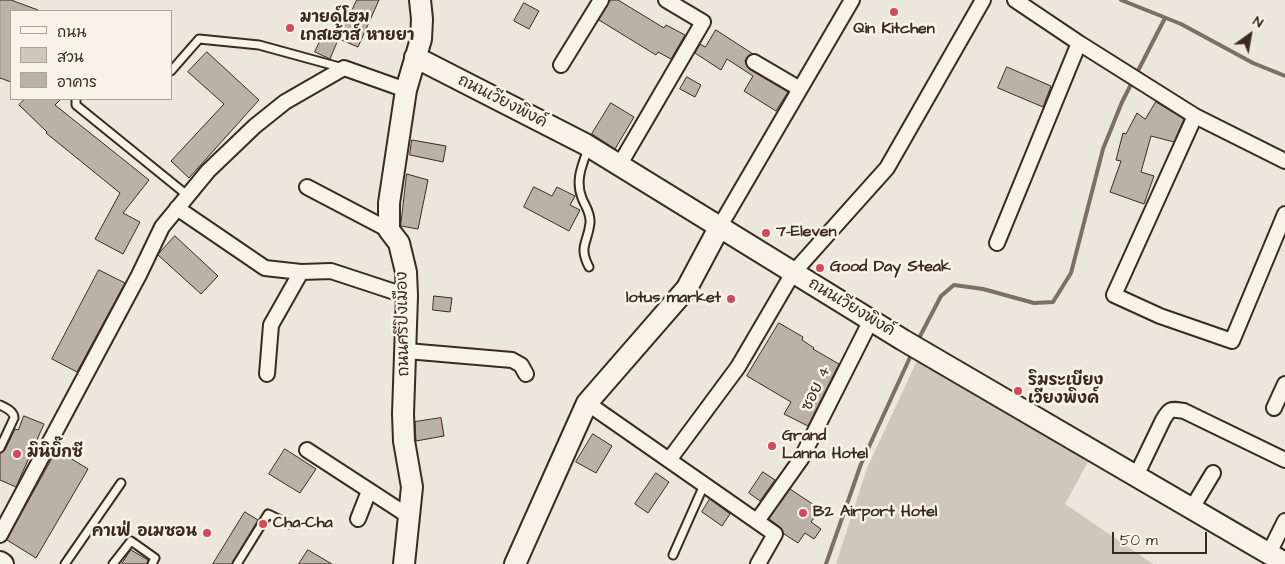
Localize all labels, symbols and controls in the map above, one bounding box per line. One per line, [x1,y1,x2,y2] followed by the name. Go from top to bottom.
[888,6,900,18] marker: Qin Kitchen
[300,9,414,47] place label: มายด์โฮม เกสเฮ้าส์ หายยา
[10,10,172,100] legend
[1225,10,1275,60] north arrow
[1249,11,1267,33] text: N
[853,20,935,40] place label: Qin Kitchen
[57,22,86,43] text: ถนน
[284,22,296,34] marker: มายด์โฮม เกสเฮ้าส์ หายยา
[57,47,84,68] text: สวน
[454,71,550,133] street label: ถนนเวียงพิงค์
[57,72,97,93] text: อาคาร
[776,223,836,243] place label: 7-Eleven
[760,227,772,239] marker: 7-Eleven
[830,258,951,278] place label: Good Day Steak
[814,262,826,274] marker: Good Day Steak
[393,271,415,377] street label: ถนนศรีปิงเมือง
[804,275,898,341] street label: ถนนเวียงพิงค์
[626,289,721,309] place label: lotus market
[725,293,737,305] marker: lotus market
[798,364,836,414] street label: ซอย 4
[1028,372,1103,410] place label: ริมระเบียง เวียงพิงค์
[1012,385,1024,397] marker: ริมระเบียง เวียงพิงค์
[782,427,868,465] place label: Grand Lanna Hotel
[766,440,778,452] marker: Grand Lanna Hotel
[27,444,83,464] place label: มินิบิ๊กซี
[11,448,23,460] marker: มินิบิ๊กซี
[813,503,937,523] place label: B2 Airport Hotel
[797,507,809,519] marker: B2 Airport Hotel
[273,514,333,534] place label: Cha-Cha
[257,518,269,530] marker: Cha-Cha
[1115,522,1210,554] scale bar
[92,523,197,543] place label: คาเฟ่ อเมซอน
[201,527,213,539] marker: คาเฟ่ อเมซอน
[1120,530,1158,551] text: 50 m

